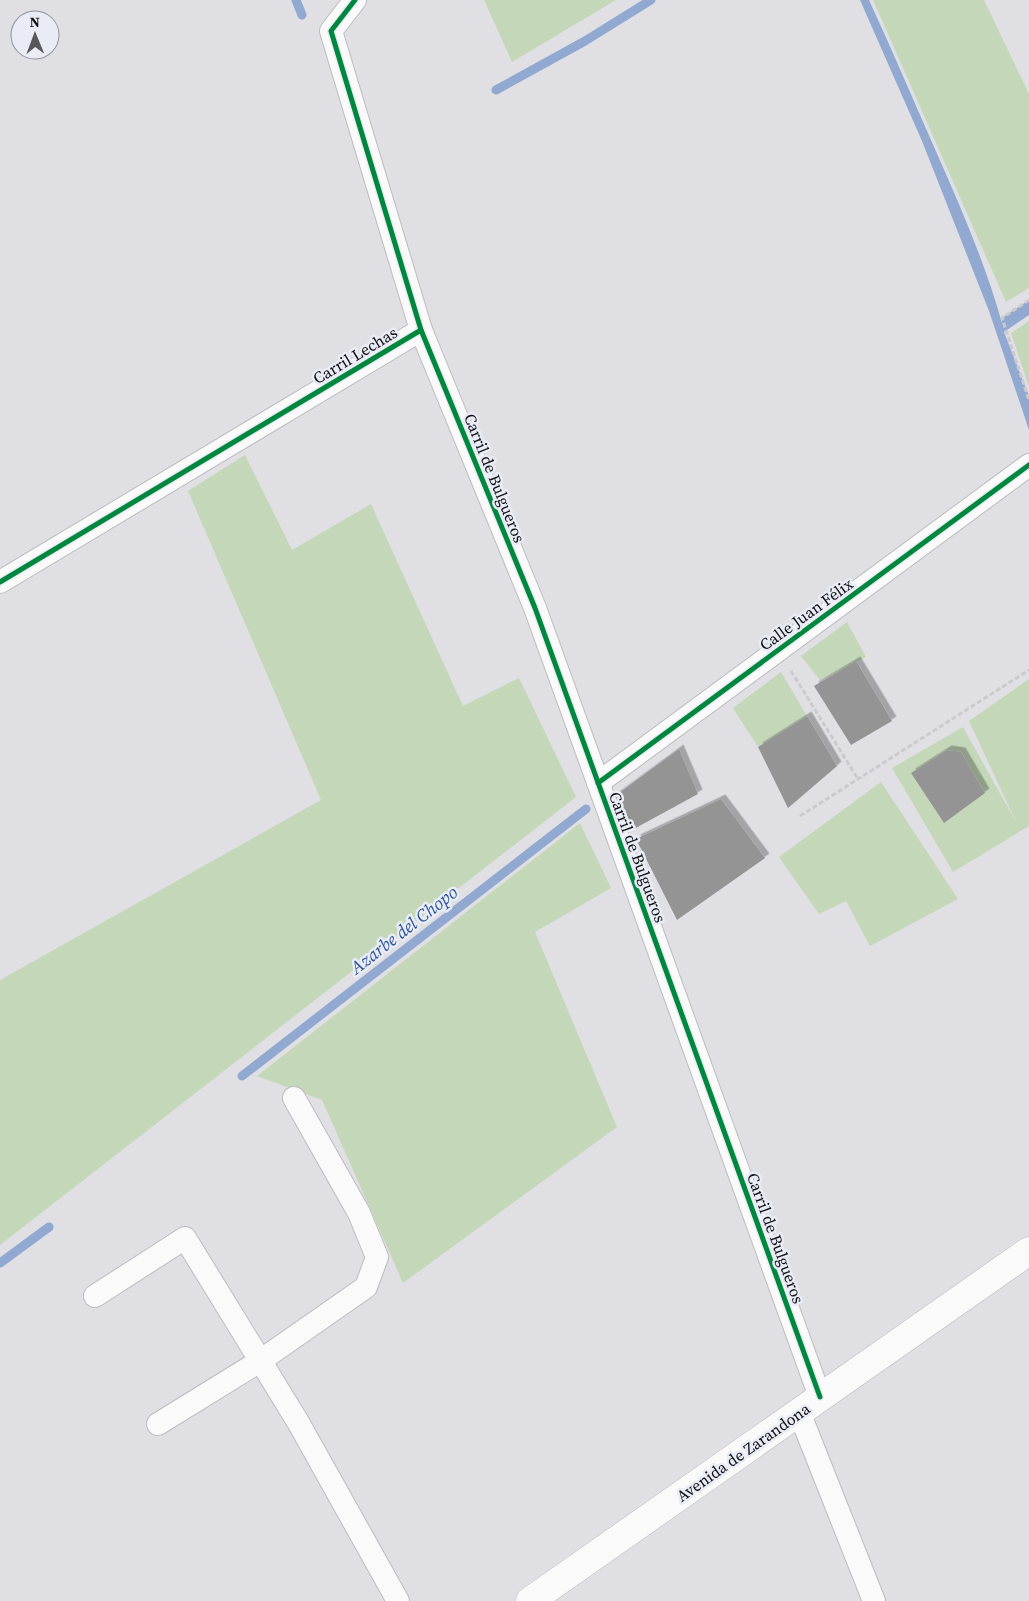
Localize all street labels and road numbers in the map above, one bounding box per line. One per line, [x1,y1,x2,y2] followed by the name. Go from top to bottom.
[309,321,401,389] street label: Carril Lechas
[459,410,531,546] street label: Carril de Bulgueros
[755,572,858,655] street label: Calle Juan Félix
[604,789,672,925] street label: Carril de Bulgueros
[742,1170,810,1306] street label: Carril de Bulgueros
[672,1397,815,1507] street label: Avenida de Zarandona

